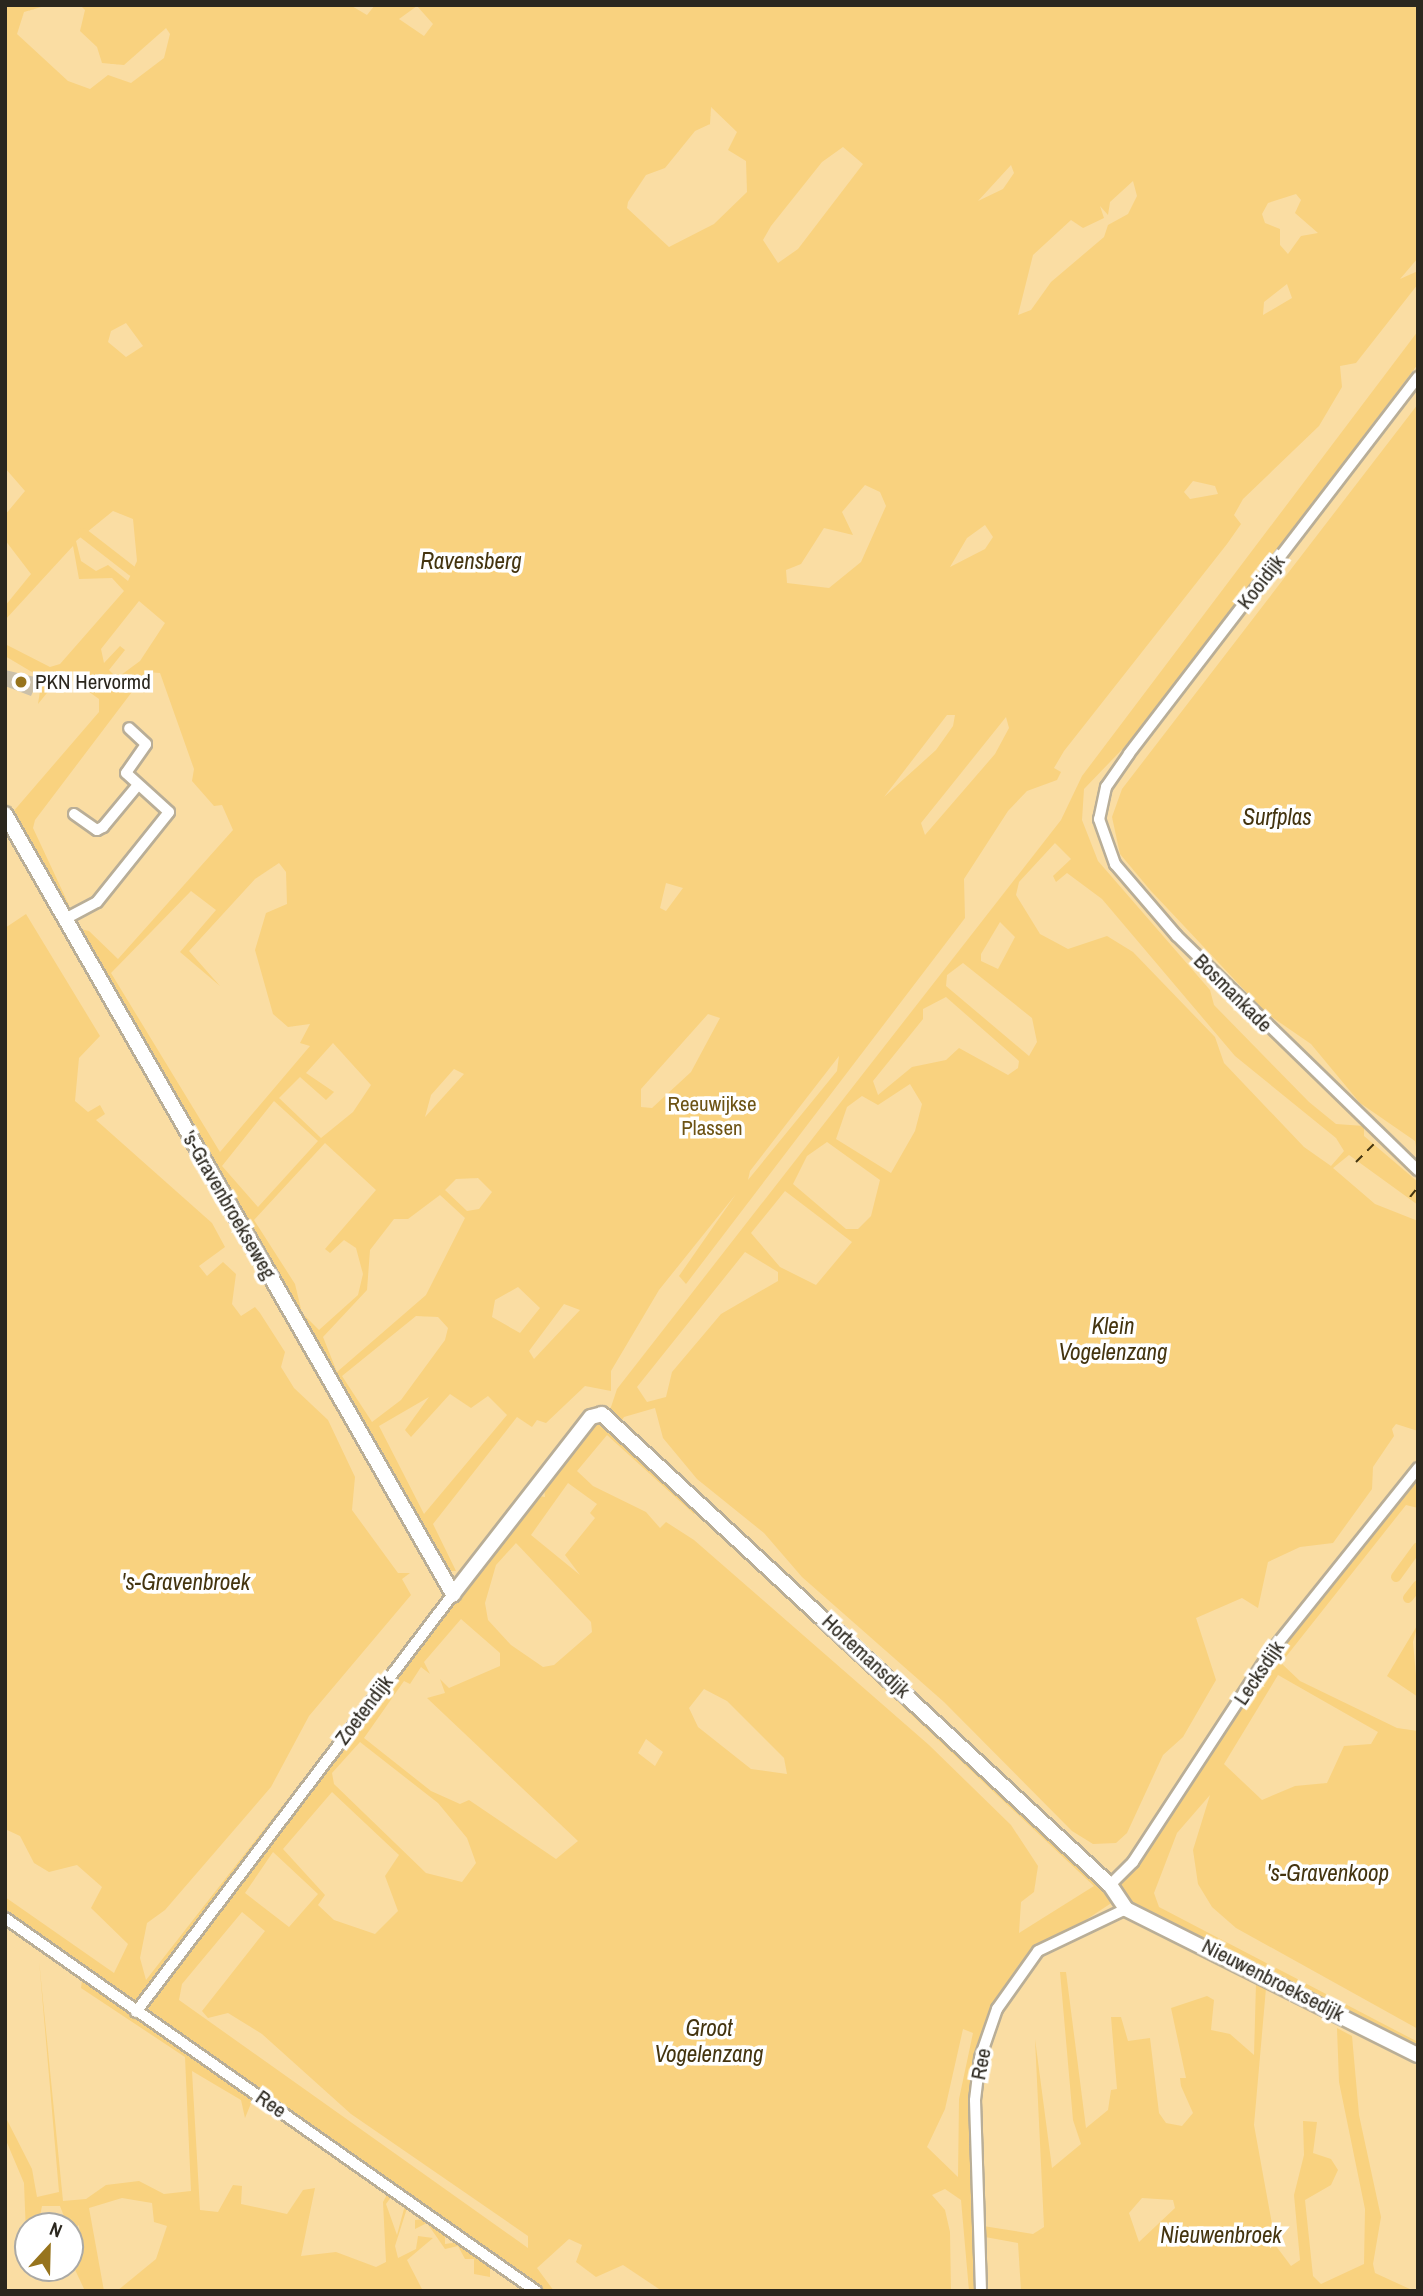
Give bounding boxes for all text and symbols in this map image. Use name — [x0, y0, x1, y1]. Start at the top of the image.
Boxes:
water label: Ravensberg — [420, 547, 522, 575]
street label: Kooidijk — [1232, 550, 1290, 614]
place label: PKN Hervormd — [35, 669, 151, 695]
marker: PKN Hervormd — [13, 674, 29, 690]
water label: Surfplas — [1242, 803, 1312, 831]
street label: Bosmankade — [1189, 949, 1277, 1037]
park label: Reeuwijkse Plassen — [668, 1091, 756, 1141]
street label: 's-Gravenbroekseweg — [176, 1126, 282, 1284]
water label: Klein Vogelenzang — [1059, 1312, 1167, 1366]
water label: 's-Gravenbroek — [122, 1568, 250, 1596]
street label: Hortemansdijk — [817, 1609, 915, 1703]
street label: Lecksdijk — [1228, 1636, 1290, 1710]
street label: Zoetendijk — [330, 1670, 398, 1750]
water label: 's-Gravenkoop — [1267, 1859, 1389, 1887]
street label: Nieuwenbroeksedijk — [1198, 1933, 1348, 2027]
water label: Groot Vogelenzang — [655, 2014, 763, 2068]
street label: Ree — [966, 2046, 996, 2082]
street label: Ree — [251, 2085, 291, 2123]
north arrow — [14, 2212, 84, 2282]
text: N — [46, 2215, 66, 2244]
water label: Nieuwenbroek — [1160, 2221, 1282, 2249]

